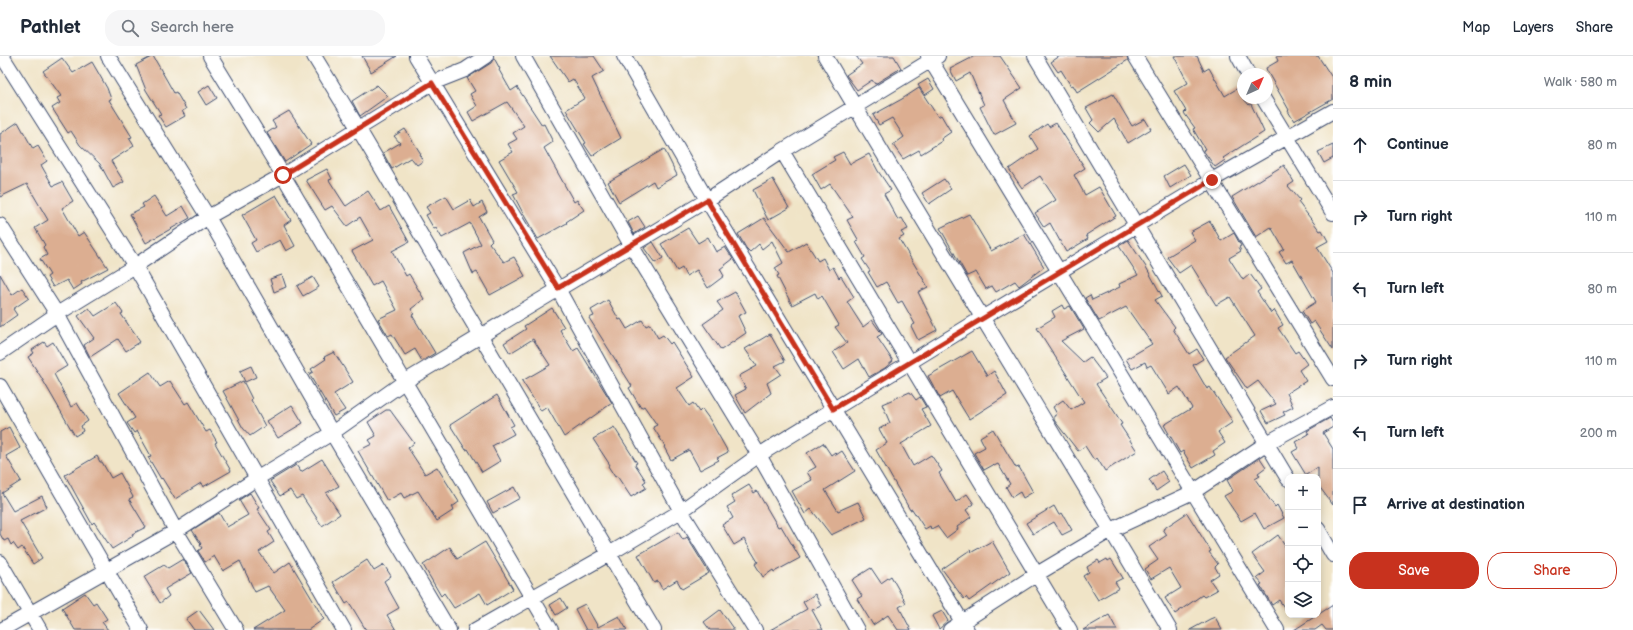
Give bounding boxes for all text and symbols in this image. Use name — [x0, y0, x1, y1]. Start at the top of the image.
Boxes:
search box — [105, 10, 385, 46]
text: Pathlet — [20, 16, 81, 39]
icon: search — [119, 17, 141, 39]
text: Search here — [151, 18, 234, 37]
text: Map — [1462, 19, 1490, 36]
text: Layers — [1512, 19, 1554, 36]
text: Share — [1576, 19, 1613, 36]
north arrow — [1237, 68, 1273, 104]
text: 8 min — [1349, 72, 1392, 92]
text: Walk · 580 m — [1544, 74, 1617, 90]
icon: ahead — [1349, 134, 1371, 156]
text: Continue — [1387, 135, 1449, 154]
text: 80 m — [1588, 137, 1617, 153]
route start — [274, 166, 292, 184]
route end — [1203, 171, 1221, 189]
icon: right — [1349, 206, 1371, 228]
text: Turn right — [1387, 207, 1452, 226]
text: 110 m — [1585, 209, 1617, 225]
icon: left — [1349, 278, 1371, 300]
text: Turn left — [1387, 279, 1444, 298]
text: 80 m — [1588, 281, 1617, 297]
icon: right — [1349, 350, 1371, 372]
text: Turn right — [1387, 351, 1452, 370]
text: 110 m — [1585, 353, 1617, 369]
icon: left — [1349, 422, 1371, 444]
text: Turn left — [1387, 423, 1444, 442]
text: 200 m — [1580, 425, 1617, 441]
map controls — [1285, 474, 1321, 618]
button: + — [1285, 474, 1321, 510]
icon: arrive — [1349, 494, 1371, 516]
text: Arrive at destination — [1387, 495, 1525, 514]
button: − — [1285, 510, 1321, 546]
button: locate — [1285, 546, 1321, 582]
button: Save — [1349, 552, 1479, 589]
button: Share — [1487, 552, 1617, 589]
button: layers — [1285, 582, 1321, 618]

